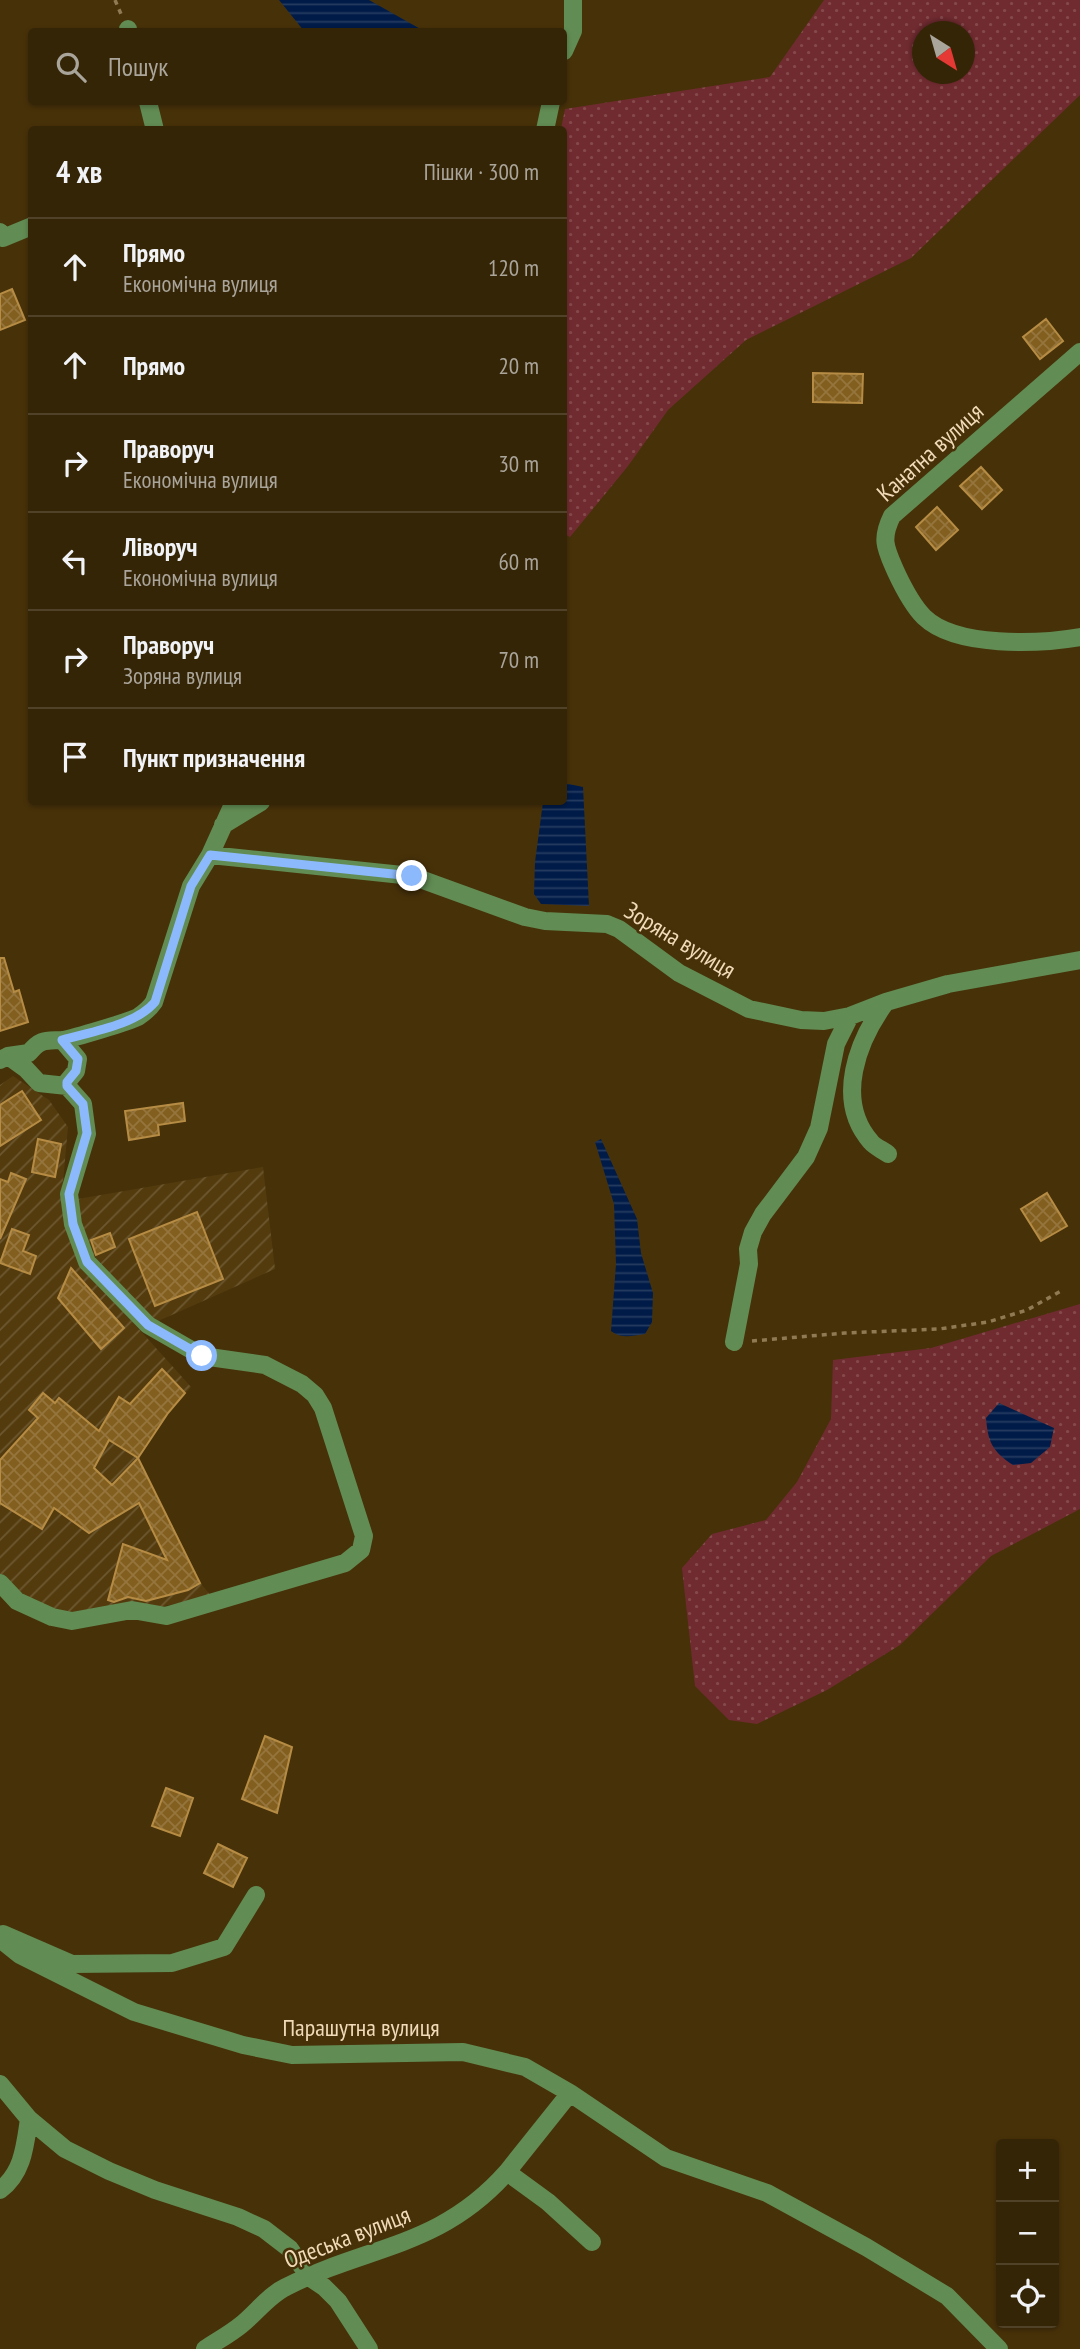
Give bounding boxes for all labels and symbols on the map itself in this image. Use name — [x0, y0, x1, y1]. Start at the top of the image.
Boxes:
north arrow — [912, 21, 975, 84]
street label: Канатна вулиця — [870, 396, 990, 508]
route end — [396, 860, 427, 891]
street label: Зоряна вулиця — [619, 895, 741, 985]
route start — [186, 1340, 217, 1371]
street label: Парашутна вулиця — [282, 2012, 440, 2043]
street label: Одеська вулиця — [279, 2199, 415, 2275]

